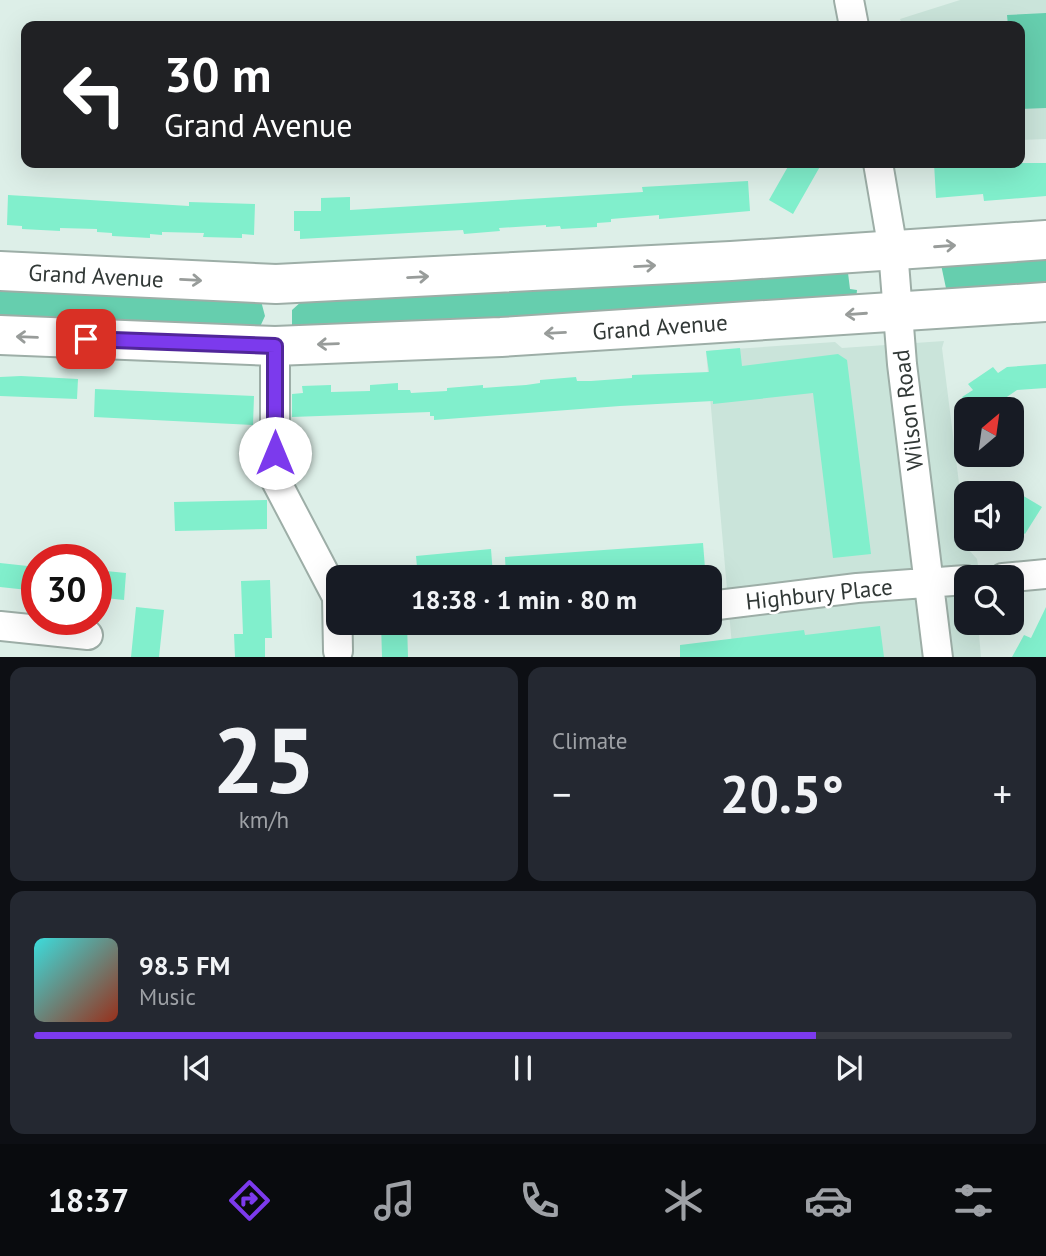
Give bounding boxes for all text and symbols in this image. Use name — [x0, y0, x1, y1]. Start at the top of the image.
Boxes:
text: 30 m — [164, 42, 271, 106]
icon: left — [49, 49, 140, 140]
text: Grand Avenue — [164, 104, 353, 146]
one-way arrow — [934, 239, 956, 252]
street label: Grand Avenue — [28, 257, 164, 294]
one-way arrow — [633, 259, 656, 272]
one-way arrow — [406, 271, 429, 284]
one-way arrow — [179, 274, 202, 287]
street label: Grand Avenue — [591, 307, 729, 346]
one-way arrow — [845, 308, 867, 321]
pin — [56, 309, 116, 369]
icon: arrive — [67, 320, 105, 358]
one-way arrow — [544, 327, 567, 340]
one-way arrow — [16, 330, 39, 343]
one-way arrow — [317, 337, 340, 350]
street label: Wilson Road — [886, 348, 929, 472]
north arrow — [954, 397, 1024, 467]
map controls — [954, 397, 1024, 635]
position arrow — [238, 416, 312, 490]
button: sound — [954, 481, 1024, 551]
speed limit sign: 30 — [21, 544, 112, 635]
button: search — [954, 565, 1024, 635]
street label: Highbury Place — [744, 571, 894, 616]
text: 18:38 · 1 min · 80 m — [411, 583, 637, 616]
text: 25 — [212, 700, 316, 818]
text: Climate — [552, 726, 627, 755]
text: 20.5° — [720, 760, 844, 827]
text: − — [552, 769, 571, 818]
text: + — [993, 769, 1012, 818]
text: km/h — [239, 805, 289, 834]
text: 98.5 FM — [139, 949, 230, 982]
text: Music — [139, 982, 196, 1011]
icon: previous — [178, 1049, 216, 1087]
icon: pause — [504, 1049, 542, 1087]
icon: next — [830, 1049, 868, 1087]
icon: directions — [225, 1176, 274, 1225]
icon: music — [370, 1176, 419, 1225]
icon: phone — [515, 1176, 564, 1225]
icon: climate — [659, 1176, 708, 1225]
icon: car — [804, 1176, 853, 1225]
icon: filters — [949, 1176, 998, 1225]
text: 18:37 — [48, 1179, 129, 1221]

